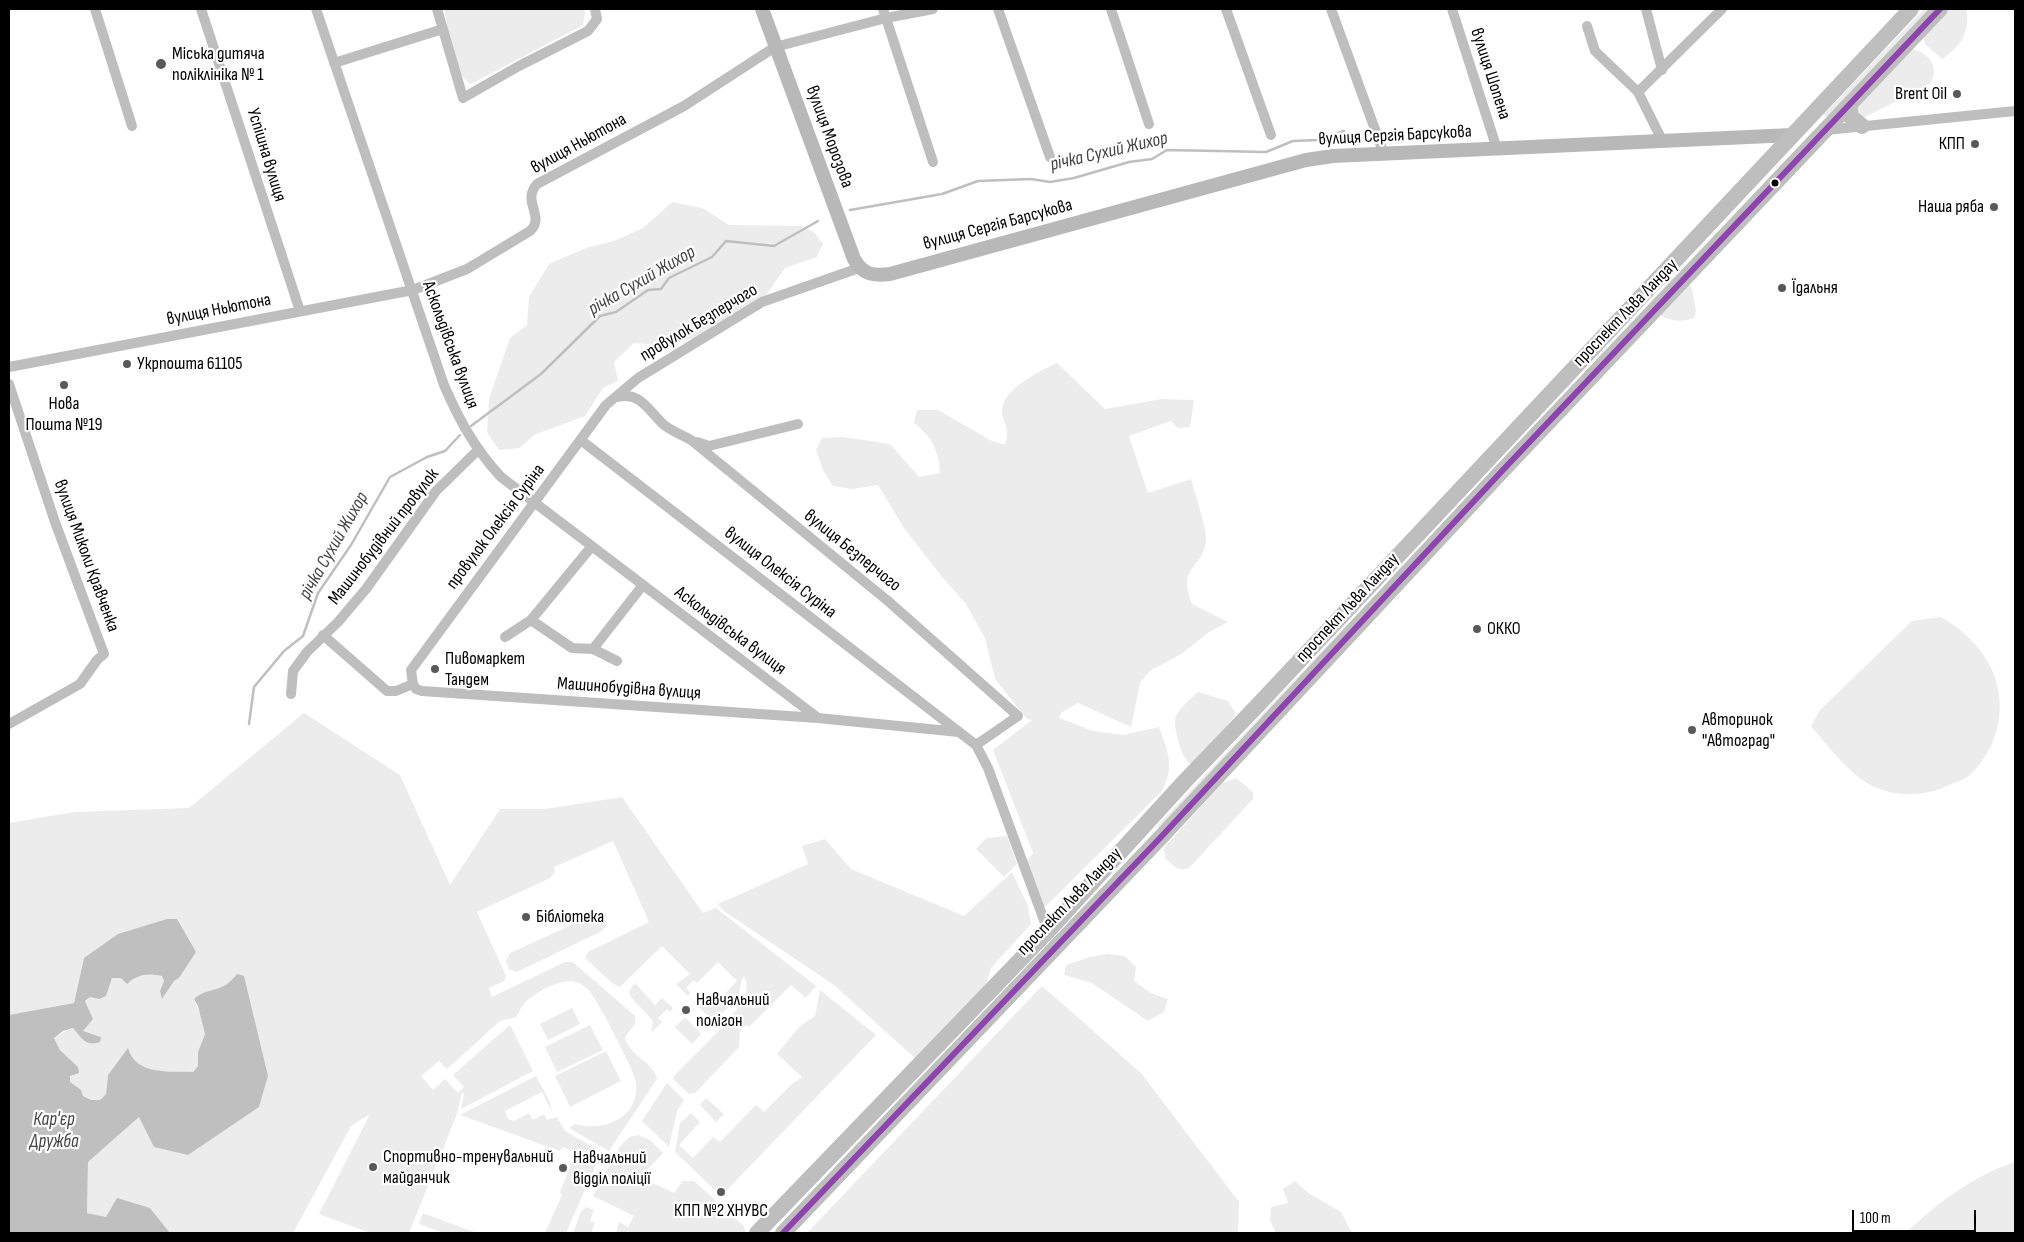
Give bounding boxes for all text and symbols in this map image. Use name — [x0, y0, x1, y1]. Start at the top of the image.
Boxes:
street label: вулиця Шопена — [1465, 26, 1515, 122]
place label: Міська дитяча поліклініка № 1 — [172, 43, 265, 86]
marker: Міська дитяча поліклініка № 1 — [154, 57, 168, 71]
street label: вулиця Морозова — [801, 83, 857, 191]
place label: Brent Oil — [1895, 83, 1947, 105]
marker: Brent Oil — [1951, 88, 1963, 100]
street label: Успішна вулиця — [242, 106, 290, 204]
street label: вулиця Ньютона — [528, 109, 630, 179]
street label: вулиця Сергія Барсукова — [1318, 121, 1472, 151]
water label: річка Сухий Жихор — [1048, 127, 1170, 177]
place label: КПП — [1939, 133, 1965, 155]
marker: КПП — [1969, 138, 1981, 150]
unlabelled marker — [1770, 178, 1780, 188]
street label: вулиця Сергія Барсукова — [921, 195, 1075, 255]
place label: Наша ряба — [1918, 196, 1984, 218]
marker: Наша ряба — [1988, 201, 2000, 213]
water label: річка Сухий Жихор — [584, 241, 700, 321]
street label: проспект Льва Ландау — [1569, 255, 1683, 371]
place label: Їдальня — [1792, 277, 1838, 299]
street label: Аскольдівська вулиця — [417, 278, 483, 412]
street label: провулок Безперчого — [636, 279, 762, 367]
marker: Їдальня — [1776, 282, 1788, 294]
street label: вулиця Ньютона — [165, 289, 273, 331]
place label: Укрпошта 61105 — [137, 353, 243, 375]
marker: Укрпошта 61105 — [121, 358, 133, 370]
marker: Нова Пошта №19 — [58, 379, 70, 391]
place label: Нова Пошта №19 — [25, 393, 103, 436]
street label: провулок Олексія Суріна — [442, 460, 550, 594]
street label: Машинобудівний провулок — [324, 465, 444, 609]
street label: вулиця Миколи Кравченка — [48, 477, 124, 635]
water label: річка Сухий Жихор — [294, 488, 374, 604]
street label: вулиця Безперчого — [799, 505, 905, 597]
street label: вулиця Олексія Суріна — [720, 523, 840, 623]
street label: проспект Льва Ландау — [1292, 549, 1404, 667]
street label: Аскольдівська вулиця — [670, 582, 790, 680]
place label: ОККО — [1487, 618, 1521, 640]
marker: ОККО — [1471, 623, 1483, 635]
place label: Пивомаркет Тандем — [445, 648, 525, 691]
marker: Пивомаркет Тандем — [429, 663, 441, 675]
street label: Машинобудівна вулиця — [556, 673, 702, 705]
place label: Авторинок "Автоград" — [1702, 709, 1775, 752]
marker: Авторинок "Автоград" — [1686, 724, 1698, 736]
street label: проспект Льва Ландау — [1013, 844, 1127, 960]
place label: Бібліотека — [536, 906, 604, 928]
marker: Бібліотека — [520, 911, 532, 923]
place label: Навчальний полігон — [696, 989, 770, 1032]
marker: Навчальний полігон — [680, 1004, 692, 1016]
water label: Кар'єр Дружба — [29, 1109, 79, 1153]
place label: Спортивно-тренувальний майданчик — [383, 1146, 553, 1188]
place label: Навчальний відділ поліції — [573, 1147, 650, 1190]
marker: Спортивно-тренувальний майданчик — [367, 1161, 379, 1173]
marker: Навчальний відділ поліції — [557, 1162, 569, 1174]
marker: КПП №2 ХНУВС — [715, 1186, 727, 1198]
place label: КПП №2 ХНУВС — [674, 1200, 768, 1222]
scale bar — [1854, 1200, 1978, 1232]
text: 100 m — [1860, 1209, 1891, 1228]

